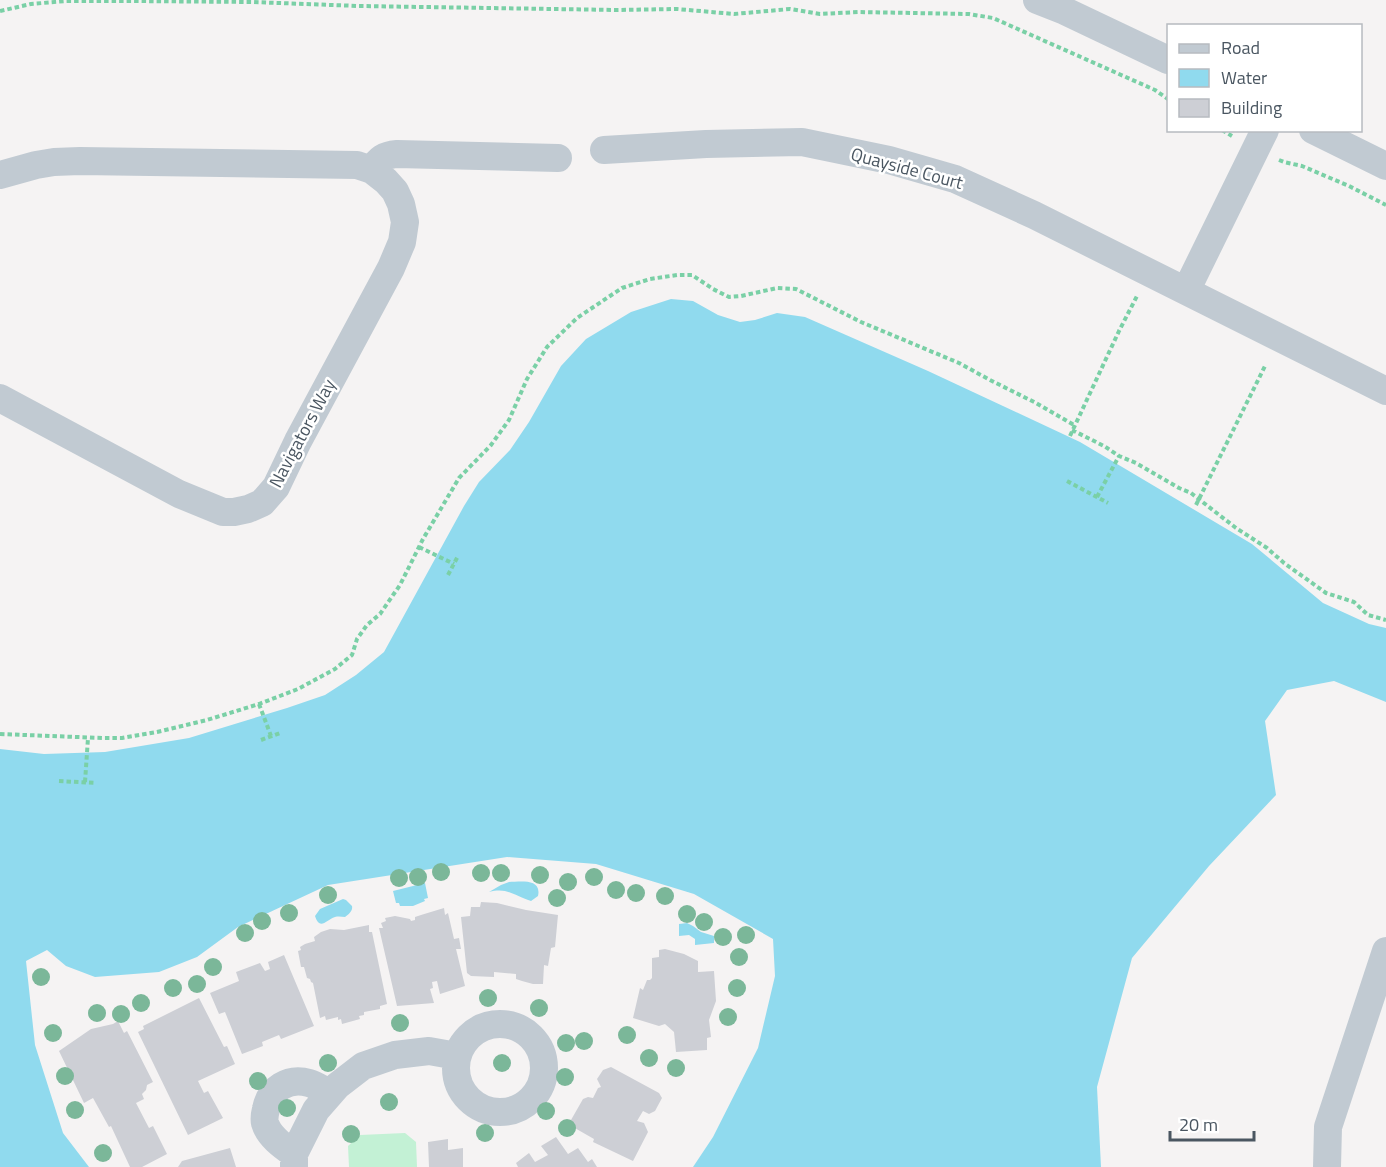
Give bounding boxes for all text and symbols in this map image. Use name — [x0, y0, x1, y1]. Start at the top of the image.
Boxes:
legend — [1167, 24, 1362, 132]
text: Road — [1221, 34, 1260, 61]
text: Water — [1221, 64, 1267, 91]
text: Building — [1221, 94, 1282, 121]
street label: Quayside Court — [848, 140, 967, 196]
street label: Navigators Way — [262, 374, 342, 492]
scale bar — [1170, 1104, 1254, 1142]
text: 20 m — [1179, 1111, 1218, 1138]

